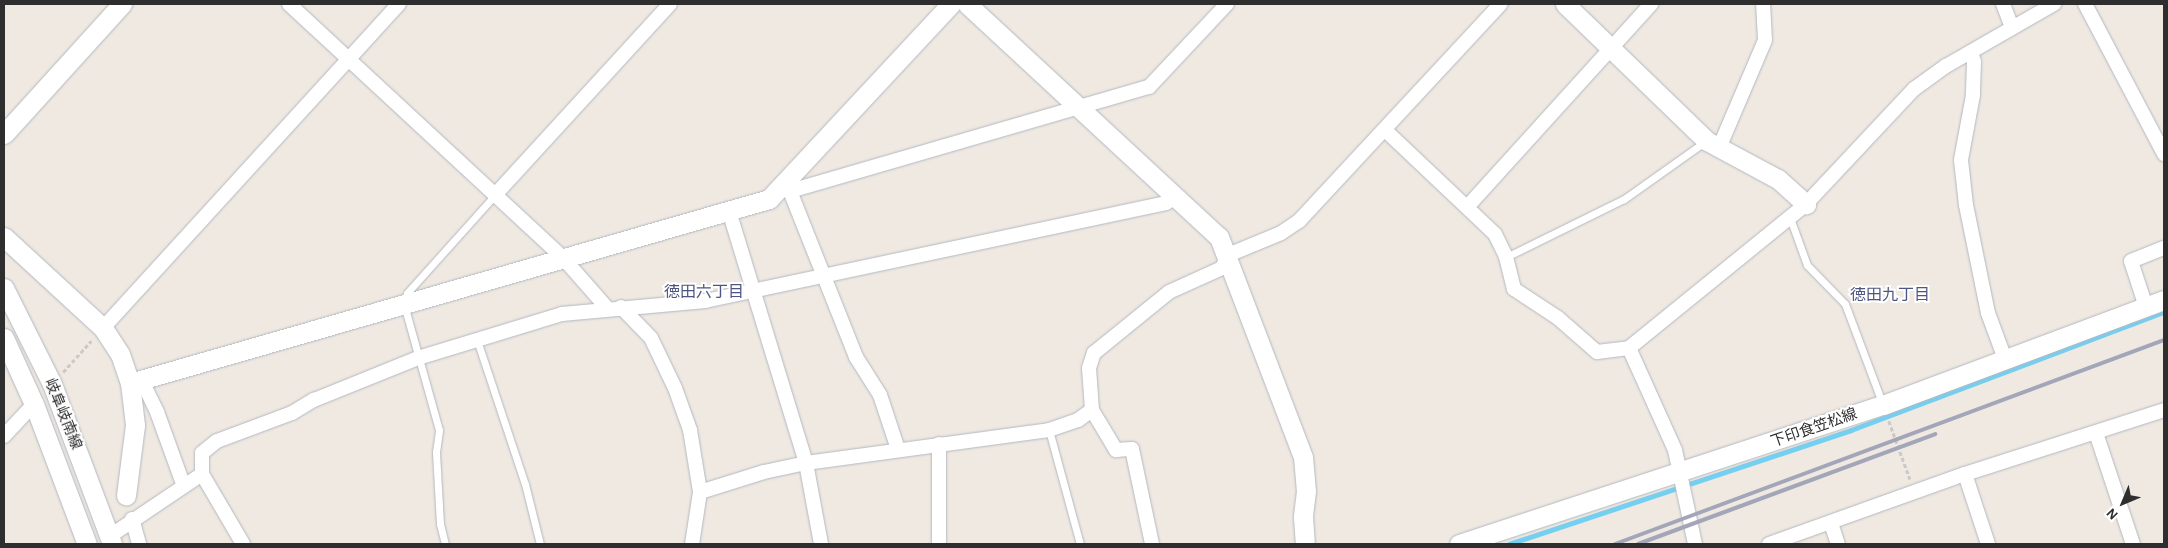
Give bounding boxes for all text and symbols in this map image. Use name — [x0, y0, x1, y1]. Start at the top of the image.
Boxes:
district label: 徳田六丁目 — [664, 282, 744, 302]
district label: 徳田九丁目 — [1850, 285, 1930, 305]
street label: 岐阜岐南線 — [41, 376, 85, 452]
street label: 下印食笠松線 — [1769, 405, 1859, 451]
north arrow — [2098, 478, 2148, 528]
text: N — [2104, 505, 2121, 522]

